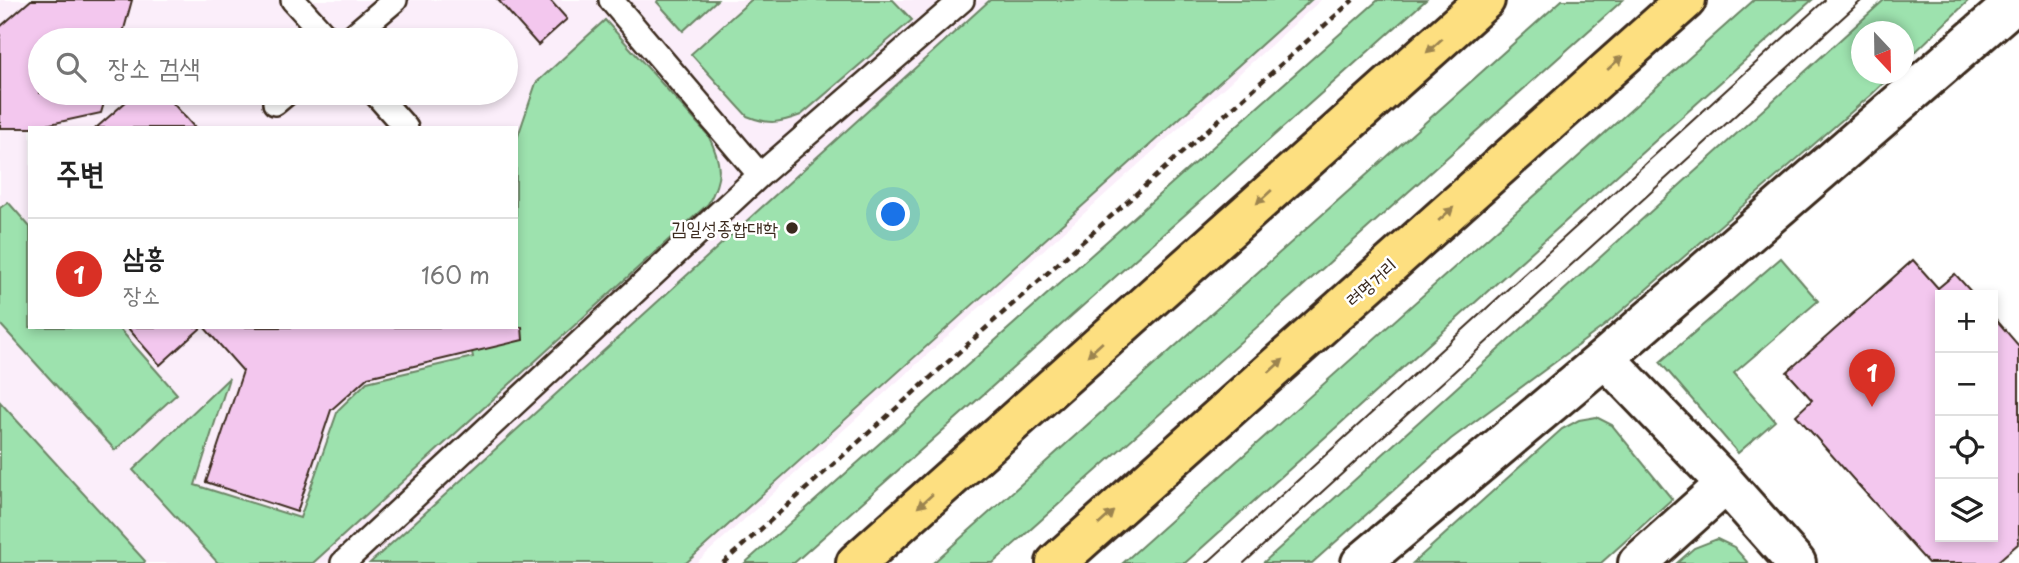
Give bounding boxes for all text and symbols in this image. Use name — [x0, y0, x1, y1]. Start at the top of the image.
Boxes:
north arrow — [1851, 21, 1914, 84]
search box — [28, 28, 518, 105]
one-way arrow — [1426, 37, 1443, 53]
text: 장소 검색 — [108, 47, 200, 86]
icon: search — [52, 48, 90, 86]
one-way arrow — [1607, 56, 1624, 71]
text: 주변 — [56, 149, 104, 194]
one-way arrow — [1256, 189, 1273, 204]
your location — [876, 197, 910, 231]
one-way arrow — [1437, 207, 1454, 223]
place label: 김일성종합대학 — [671, 213, 778, 241]
marker: 김일성종합대학 — [784, 220, 800, 236]
text: 삼흥 — [123, 237, 165, 276]
street label: 려명거리 — [1338, 250, 1402, 312]
text: 1 — [74, 257, 85, 292]
text: 160 m — [421, 257, 490, 292]
text: 장소 — [123, 276, 160, 311]
map controls — [1935, 290, 1998, 542]
button: + — [1935, 290, 1998, 353]
one-way arrow — [1086, 341, 1104, 357]
pin: 1 — [1849, 349, 1895, 407]
button: − — [1935, 353, 1998, 416]
one-way arrow — [1267, 358, 1285, 374]
button: locate — [1935, 416, 1998, 479]
button: layers — [1935, 479, 1998, 542]
one-way arrow — [916, 493, 934, 509]
one-way arrow — [1098, 510, 1115, 526]

